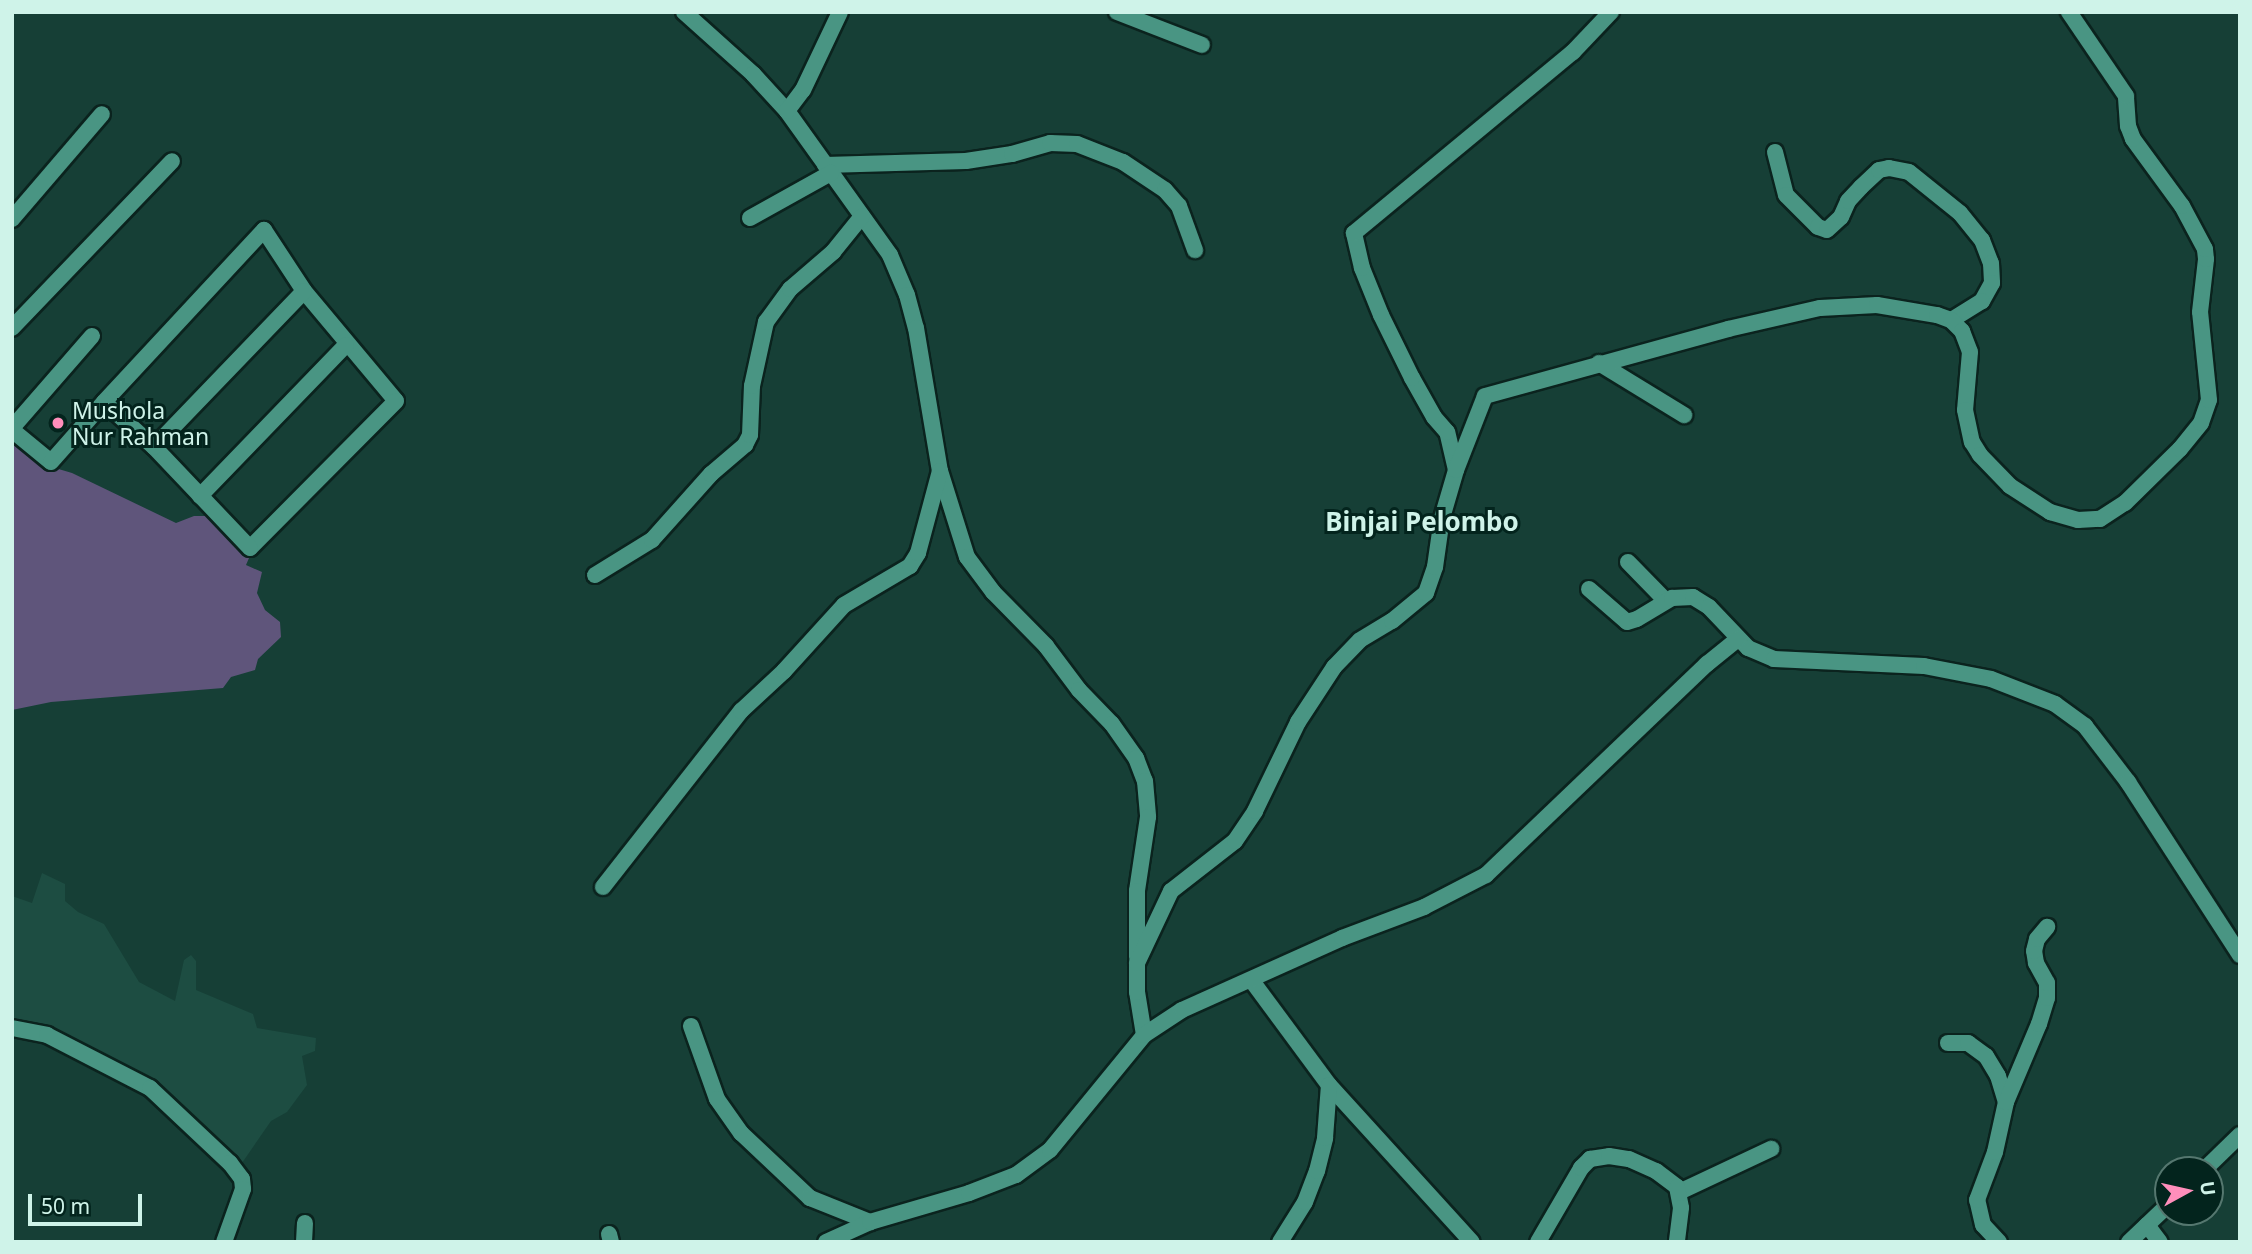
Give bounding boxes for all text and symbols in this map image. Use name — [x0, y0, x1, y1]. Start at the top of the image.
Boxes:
place label: Mushola Nur Rahman — [72, 396, 209, 450]
marker: Mushola Nur Rahman — [50, 415, 66, 431]
district label: Binjai Pelombo — [1325, 506, 1519, 538]
north arrow — [2154, 1156, 2224, 1226]
text: U — [2194, 1179, 2222, 1197]
scale bar — [32, 1180, 145, 1224]
text: 50 m — [41, 1192, 90, 1220]

